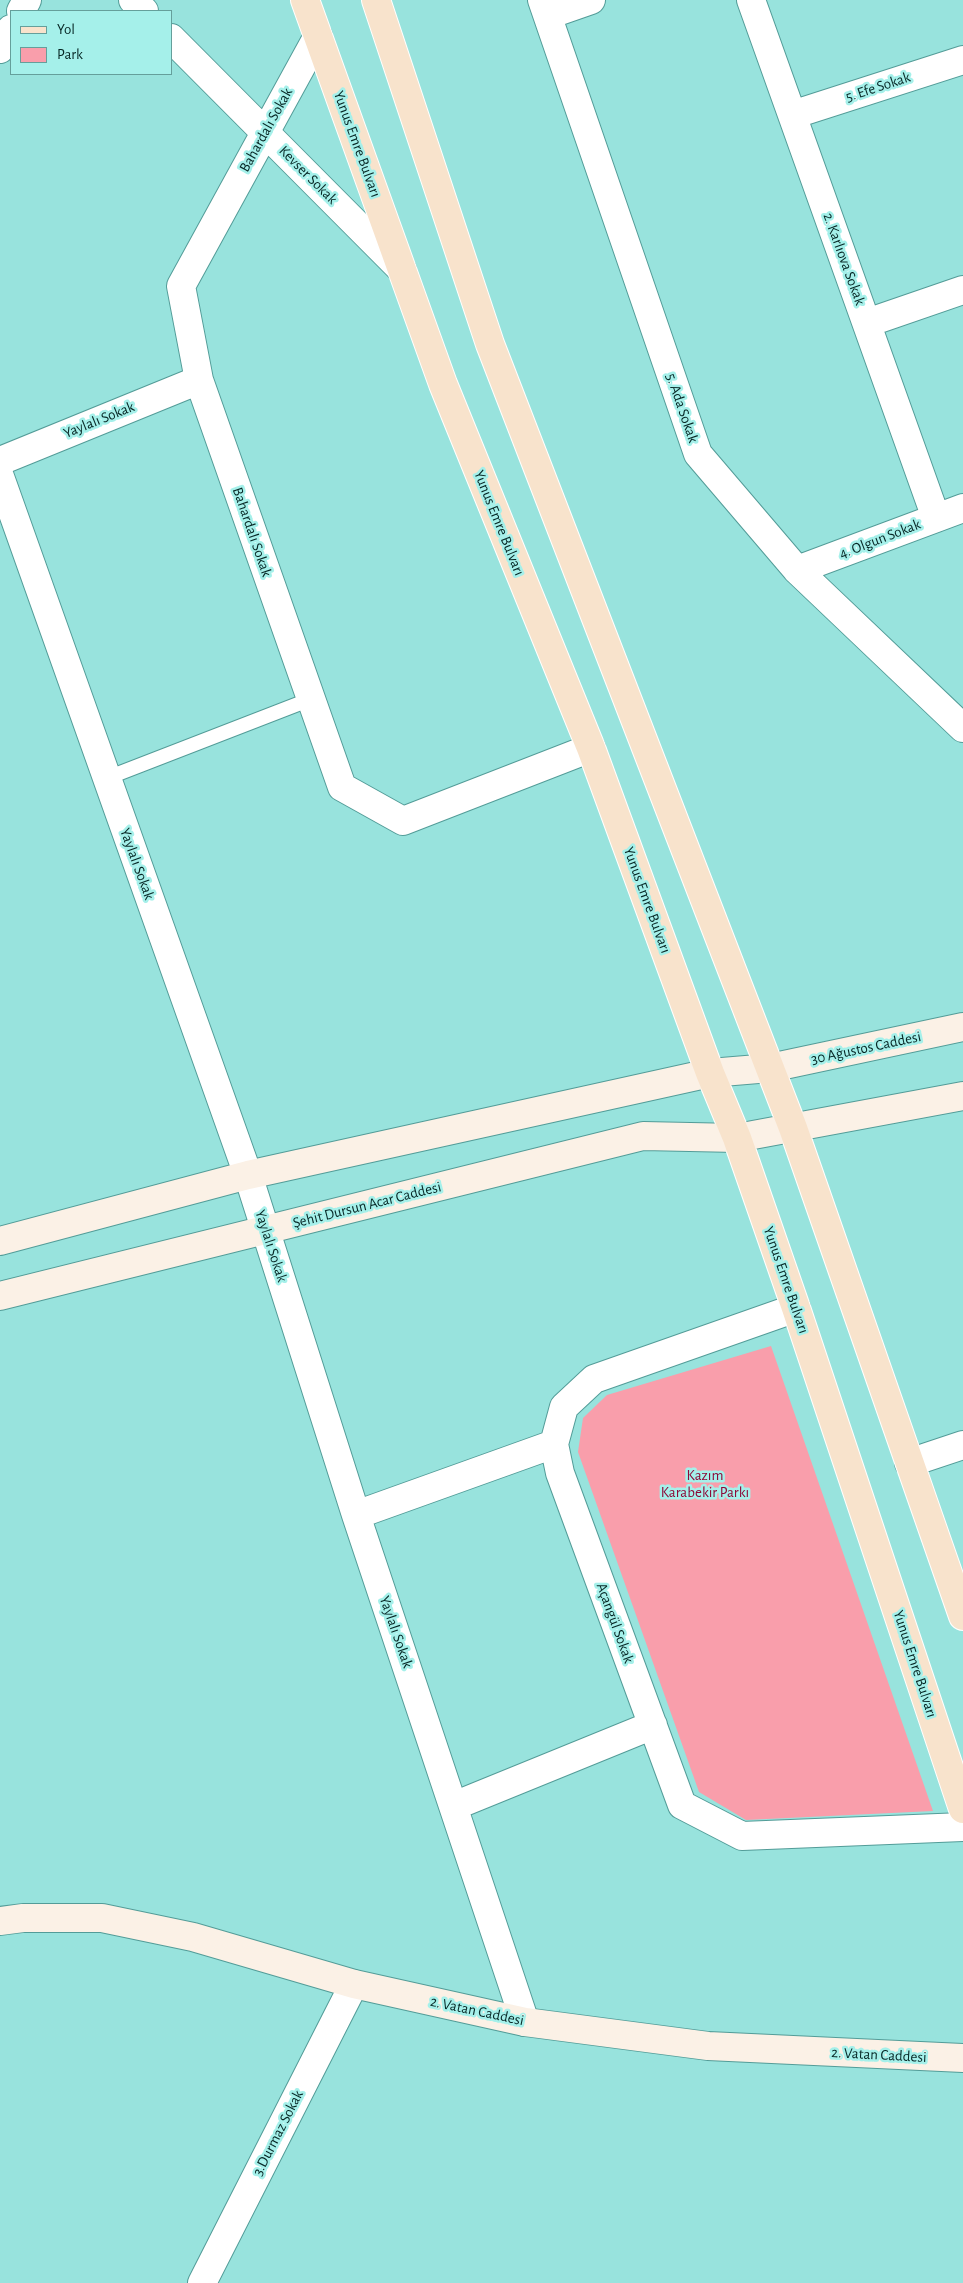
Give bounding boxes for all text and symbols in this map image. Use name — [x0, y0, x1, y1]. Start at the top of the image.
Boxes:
legend — [10, 10, 172, 75]
text: Yol — [57, 22, 75, 37]
text: Park — [57, 47, 83, 62]
street label: 5. Efe Sokak — [843, 68, 913, 106]
street label: Bahardalı Sokak — [235, 85, 297, 175]
street label: Yunus Emre Bulvarı — [329, 88, 385, 200]
street label: Kevser Sokak — [275, 142, 341, 208]
street label: 2. Karlıova Sokak — [819, 210, 869, 308]
street label: 5. Ada Sokak — [662, 371, 702, 445]
street label: Yaylalı Sokak — [61, 398, 137, 442]
street label: Yunus Emre Bulvarı — [470, 468, 528, 578]
street label: Bahardalı Sokak — [228, 485, 276, 579]
street label: 4. Olgun Sokak — [837, 515, 923, 563]
street label: Yaylalı Sokak — [116, 826, 158, 902]
street label: Yunus Emre Bulvarı — [619, 844, 675, 956]
street label: 30 Ağustos Caddesi — [809, 1028, 923, 1068]
street label: Şehit Dursun Acar Caddesi — [291, 1178, 443, 1232]
street label: Yaylalı Sokak — [251, 1208, 291, 1284]
street label: Yunus Emre Bulvarı — [759, 1224, 813, 1336]
park label: Kazım Karabekir Parkı — [661, 1466, 749, 1501]
street label: Açangül Sokak — [592, 1580, 638, 1666]
street label: Yaylalı Sokak — [375, 1594, 417, 1670]
street label: Yunus Emre Bulvarı — [889, 1608, 941, 1720]
street label: 2. Vatan Caddesi — [428, 1992, 526, 2030]
street label: 2. Vatan Caddesi — [831, 2044, 927, 2066]
street label: 3.Durmaz Sokak — [249, 2087, 307, 2179]

